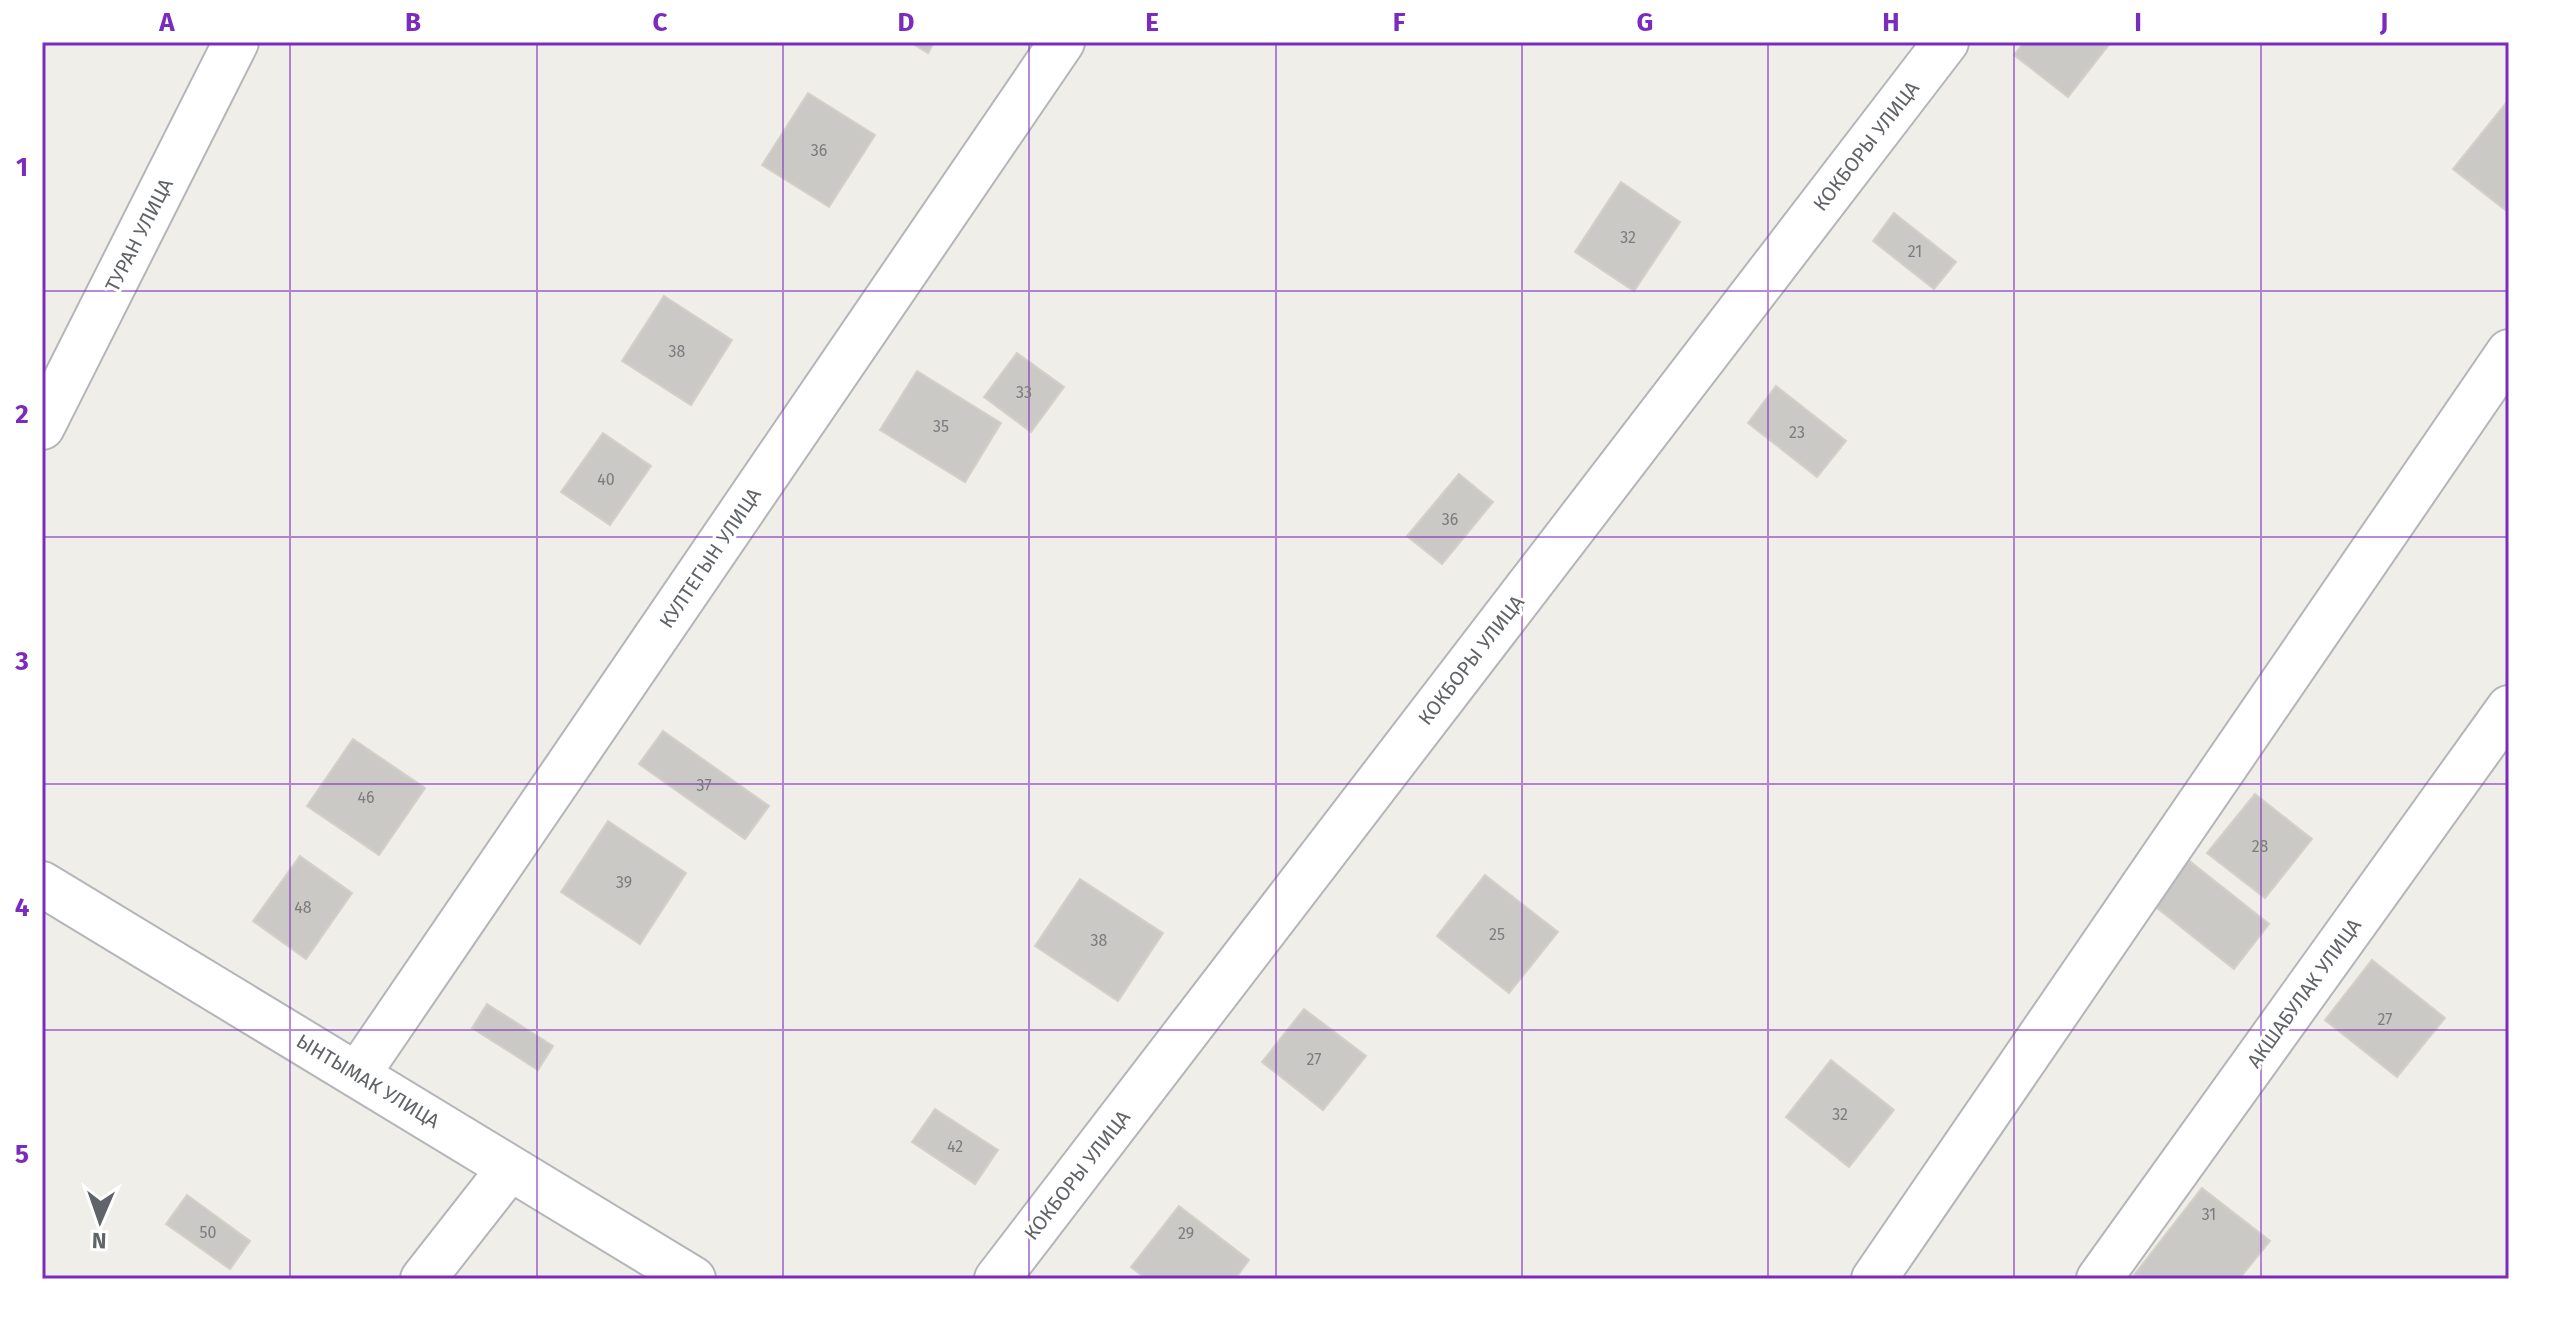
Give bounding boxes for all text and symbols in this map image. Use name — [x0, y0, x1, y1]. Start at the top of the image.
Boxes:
text: A — [158, 7, 175, 38]
text: B — [405, 7, 421, 38]
text: C — [653, 7, 668, 38]
text: D — [898, 7, 915, 38]
text: E — [1145, 7, 1159, 38]
text: F — [1393, 7, 1406, 38]
text: G — [1637, 7, 1653, 38]
text: H — [1882, 7, 1900, 38]
text: I — [2134, 7, 2142, 38]
text: J — [2379, 7, 2388, 38]
street label: КОКБОРЫ УЛИЦА — [1808, 76, 1924, 216]
house number: 36 — [811, 141, 827, 160]
text: 1 — [16, 152, 28, 183]
street label: ТУРАН УЛИЦА — [100, 174, 178, 296]
house number: 32 — [1620, 228, 1636, 247]
house number: 21 — [1908, 242, 1922, 261]
house number: 38 — [669, 342, 686, 361]
house number: 33 — [1016, 383, 1032, 402]
text: 2 — [15, 399, 29, 430]
house number: 35 — [933, 417, 949, 436]
house number: 23 — [1789, 423, 1805, 442]
house number: 40 — [597, 470, 615, 489]
street label: КУЛТЕГЫН УЛИЦА — [654, 483, 766, 633]
house number: 36 — [1442, 510, 1458, 529]
street label: КОКБОРЫ УЛИЦА — [1413, 590, 1529, 730]
text: 3 — [14, 646, 29, 677]
house number: 37 — [696, 776, 712, 795]
house number: 46 — [357, 788, 375, 807]
house number: 28 — [2252, 837, 2269, 856]
house number: 39 — [616, 873, 632, 892]
text: 4 — [15, 892, 30, 923]
house number: 48 — [294, 898, 312, 917]
street label: АКШАБУЛАК УЛИЦА — [2242, 913, 2366, 1072]
house number: 25 — [1489, 925, 1505, 944]
house number: 38 — [1091, 931, 1108, 950]
house number: 27 — [2378, 1010, 2392, 1029]
street label: ЫНТЫМАК УЛИЦА — [292, 1029, 444, 1133]
house number: 27 — [1307, 1050, 1321, 1069]
street label: КОКБОРЫ УЛИЦА — [1019, 1105, 1135, 1245]
house number: 32 — [1832, 1105, 1848, 1124]
house number: 42 — [947, 1137, 963, 1156]
text: 5 — [15, 1139, 29, 1170]
north arrow — [60, 1181, 140, 1261]
house number: 31 — [2202, 1205, 2216, 1224]
house number: 50 — [200, 1223, 217, 1242]
house number: 29 — [1178, 1224, 1194, 1243]
text: N — [92, 1227, 107, 1254]

